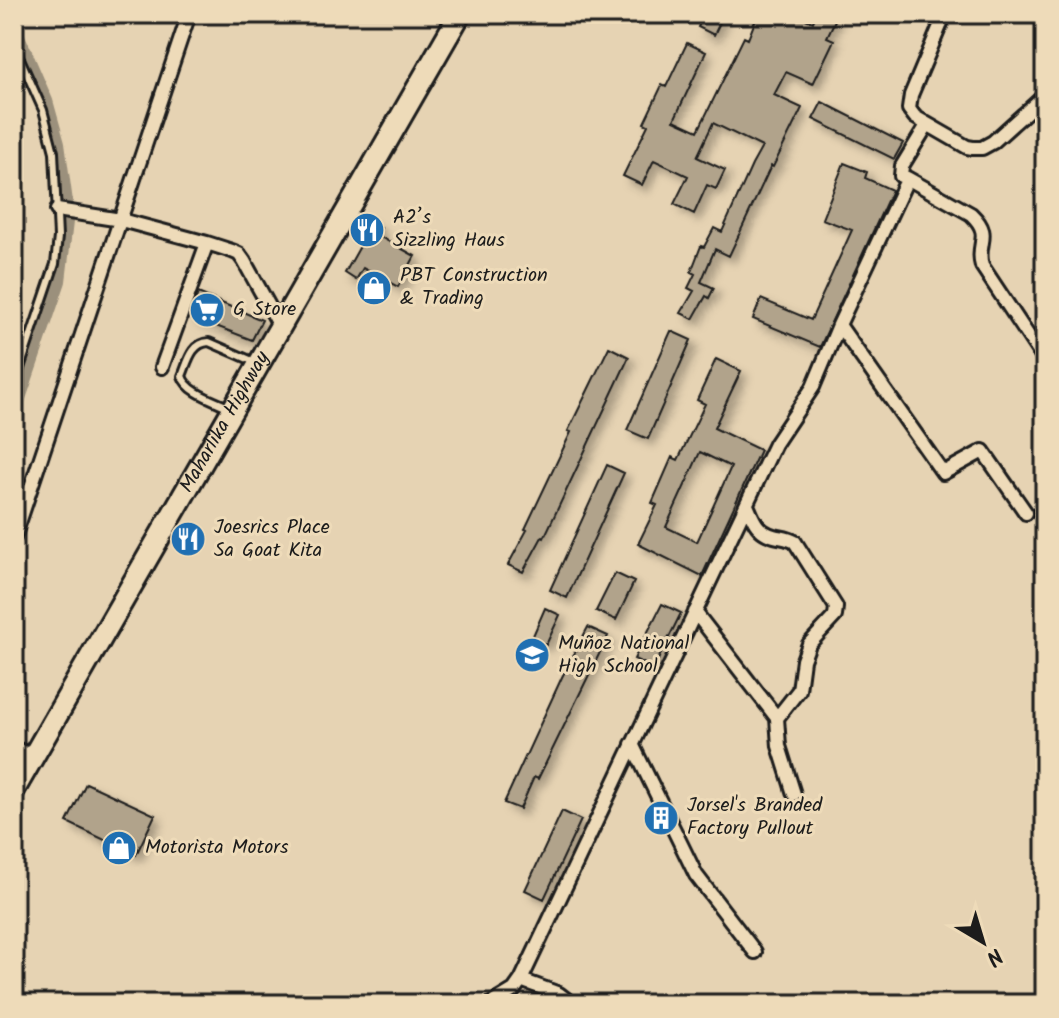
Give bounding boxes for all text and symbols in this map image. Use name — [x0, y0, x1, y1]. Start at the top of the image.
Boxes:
place label: A2’s Sizzling Haus — [393, 202, 505, 257]
restaurant icon: A2’s Sizzling Haus — [348, 211, 386, 249]
place label: PBT Construction & Trading — [400, 260, 548, 315]
shop icon: PBT Construction & Trading — [355, 269, 393, 307]
supermarket icon: G Store — [188, 291, 226, 329]
place label: G Store — [233, 294, 296, 326]
street label: Maharlika Highway — [172, 345, 279, 499]
place label: Joesrics Place Sa Goat Kita — [214, 512, 330, 567]
restaurant icon: Joesrics Place Sa Goat Kita — [169, 520, 207, 558]
place label: Muñoz National High School — [558, 628, 689, 683]
school or university icon: Muñoz National High School — [513, 636, 551, 674]
place label: Jorsel's Branded Factory Pullout — [687, 790, 823, 845]
building icon: Jorsel's Branded Factory Pullout — [642, 799, 680, 837]
shop icon: Motorista Motors — [100, 829, 138, 867]
place label: Motorista Motors — [145, 832, 289, 864]
north arrow — [943, 902, 1023, 982]
text: N — [977, 938, 1010, 974]

